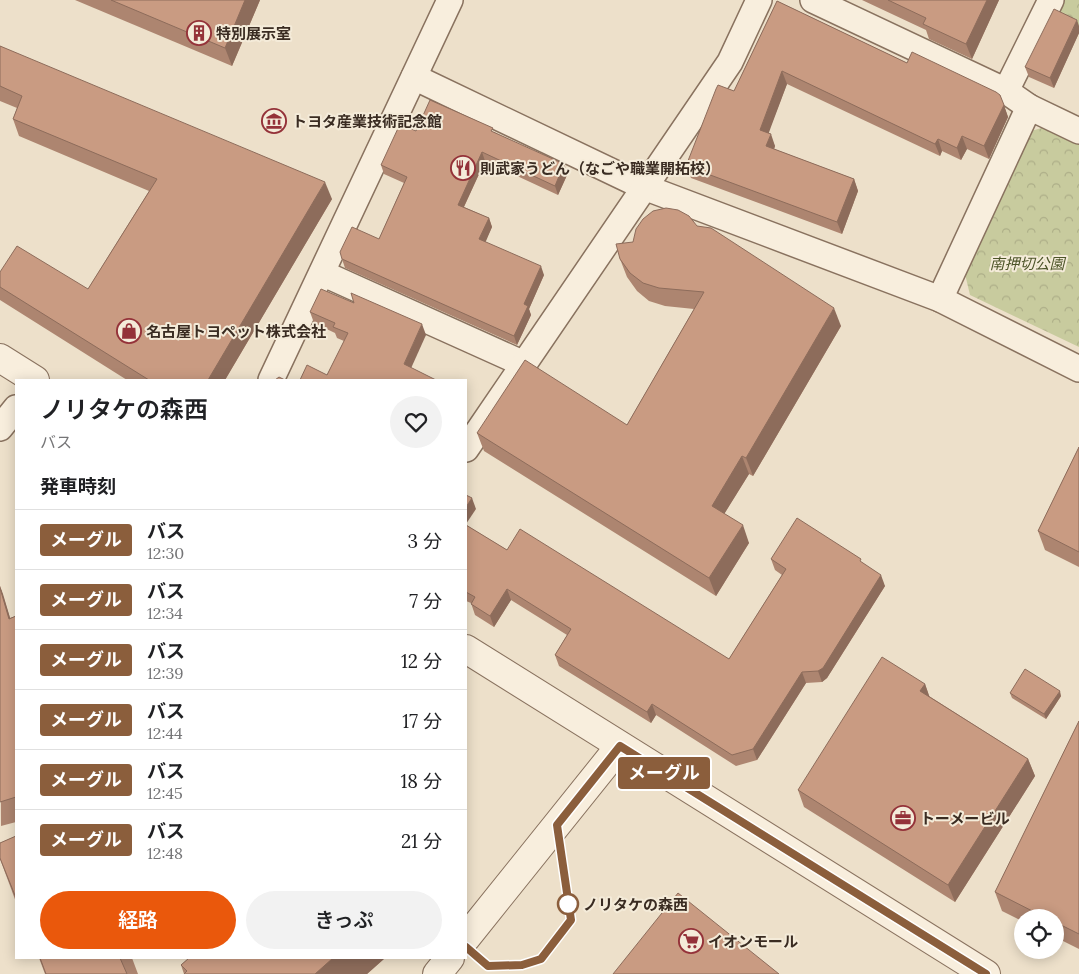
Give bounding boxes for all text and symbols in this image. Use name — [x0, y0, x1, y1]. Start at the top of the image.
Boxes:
building icon: 特別展示室 — [186, 20, 212, 46]
place label: 特別展示室 — [216, 24, 291, 43]
museum icon: トヨタ産業技術記念館 — [261, 108, 287, 134]
place label: トヨタ産業技術記念館 — [292, 112, 442, 131]
restaurant icon: 則武家うどん（なごや職業開拓校） — [450, 155, 476, 181]
place label: 則武家うどん（なごや職業開拓校） — [480, 159, 720, 178]
park label: 南押切公園 — [989, 254, 1066, 273]
shop icon: 名古屋トヨペット株式会社 — [116, 318, 142, 344]
place label: 名古屋トヨペット株式会社 — [146, 322, 326, 341]
text: ノリタケの森西 — [40, 394, 208, 425]
button: heart — [390, 396, 442, 448]
text: バス — [40, 432, 72, 452]
text: 発車時刻 — [40, 474, 116, 498]
text: バス — [147, 519, 185, 543]
text: メーグル — [50, 528, 122, 551]
text: 3 分 — [407, 529, 442, 553]
text: 12:30 — [147, 543, 184, 563]
text: バス — [147, 579, 185, 603]
text: メーグル — [50, 588, 122, 611]
text: 7 分 — [409, 589, 442, 613]
text: 12:34 — [147, 603, 183, 623]
text: バス — [147, 639, 185, 663]
text: メーグル — [50, 648, 122, 671]
text: 12 分 — [401, 649, 442, 673]
text: 12:39 — [147, 663, 184, 683]
text: バス — [147, 699, 185, 723]
text: メーグル — [50, 708, 122, 731]
text: 17 分 — [402, 709, 442, 733]
text: 12:44 — [147, 723, 183, 743]
line badge: メーグル — [629, 757, 699, 789]
text: バス — [147, 759, 185, 783]
text: メーグル — [628, 761, 700, 784]
text: メーグル — [50, 768, 122, 791]
text: 18 分 — [400, 769, 442, 793]
text: 12:45 — [147, 783, 183, 803]
office icon: トーメービル — [890, 805, 916, 831]
place label: トーメービル — [920, 809, 1009, 828]
text: バス — [147, 819, 185, 843]
text: メーグル — [50, 828, 122, 851]
text: 21 分 — [401, 829, 442, 853]
text: 12:48 — [147, 843, 183, 863]
button: 経路 — [40, 891, 236, 949]
button: きっぷ — [246, 891, 442, 949]
marker: ノリタケの森西 — [557, 893, 579, 915]
place label: ノリタケの森西 — [583, 895, 688, 914]
map controls — [1014, 909, 1064, 959]
button: locate — [1014, 909, 1064, 959]
supermarket icon: イオンモール — [678, 928, 704, 954]
place label: イオンモール — [708, 932, 798, 951]

